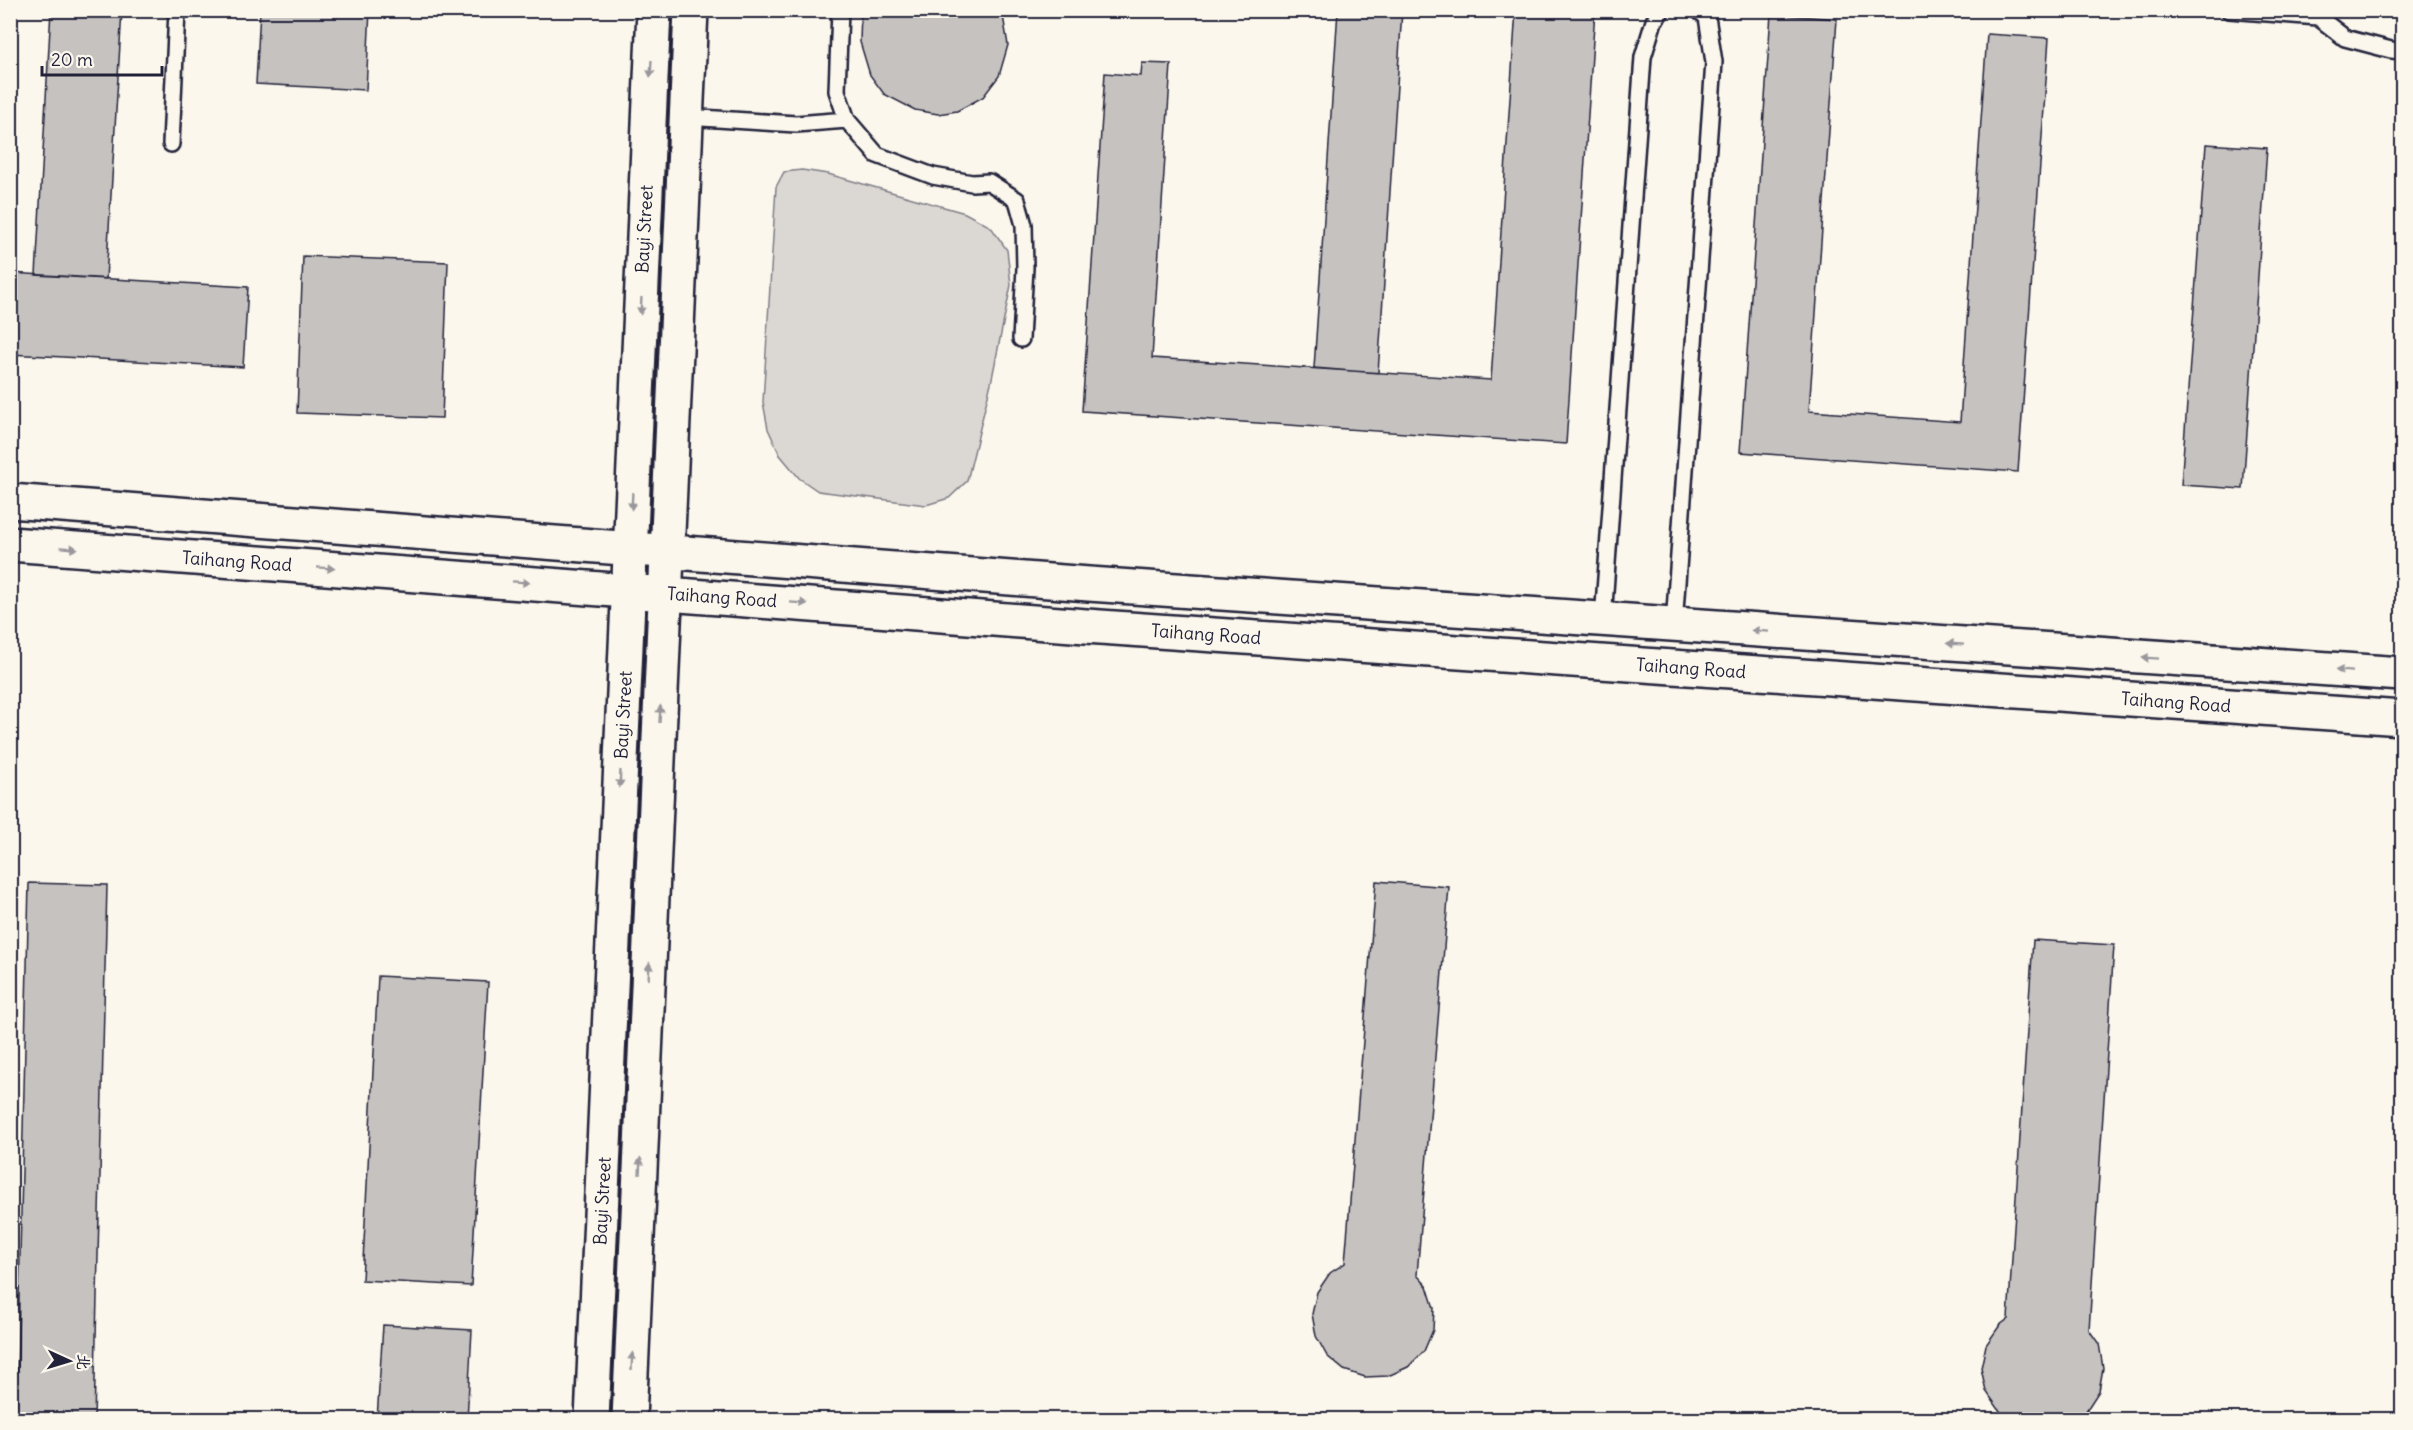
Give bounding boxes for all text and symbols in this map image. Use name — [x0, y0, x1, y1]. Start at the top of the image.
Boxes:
scale bar — [42, 39, 162, 77]
text: 20 m — [51, 48, 93, 71]
one-way arrow — [647, 59, 656, 78]
street label: Bayi Street — [630, 184, 658, 274]
one-way arrow — [636, 296, 645, 315]
one-way arrow — [628, 491, 637, 510]
one-way arrow — [59, 544, 78, 553]
street label: Taihang Road — [181, 546, 293, 576]
one-way arrow — [317, 563, 336, 573]
one-way arrow — [511, 578, 530, 587]
street label: Taihang Road — [666, 582, 778, 612]
one-way arrow — [789, 599, 808, 608]
street label: Taihang Road — [1150, 619, 1262, 649]
one-way arrow — [1751, 626, 1770, 635]
one-way arrow — [1945, 640, 1964, 649]
street label: Taihang Road — [1635, 653, 1747, 683]
one-way arrow — [2140, 653, 2159, 663]
one-way arrow — [2335, 666, 2354, 675]
street label: Bayi Street — [609, 670, 637, 760]
street label: Taihang Road — [2120, 687, 2232, 717]
one-way arrow — [656, 704, 665, 723]
one-way arrow — [616, 770, 625, 789]
one-way arrow — [644, 962, 653, 981]
street label: Bayi Street — [588, 1156, 616, 1246]
one-way arrow — [636, 1157, 645, 1176]
north arrow — [39, 1331, 99, 1391]
one-way arrow — [627, 1352, 636, 1371]
text: 北 — [73, 1353, 94, 1371]

